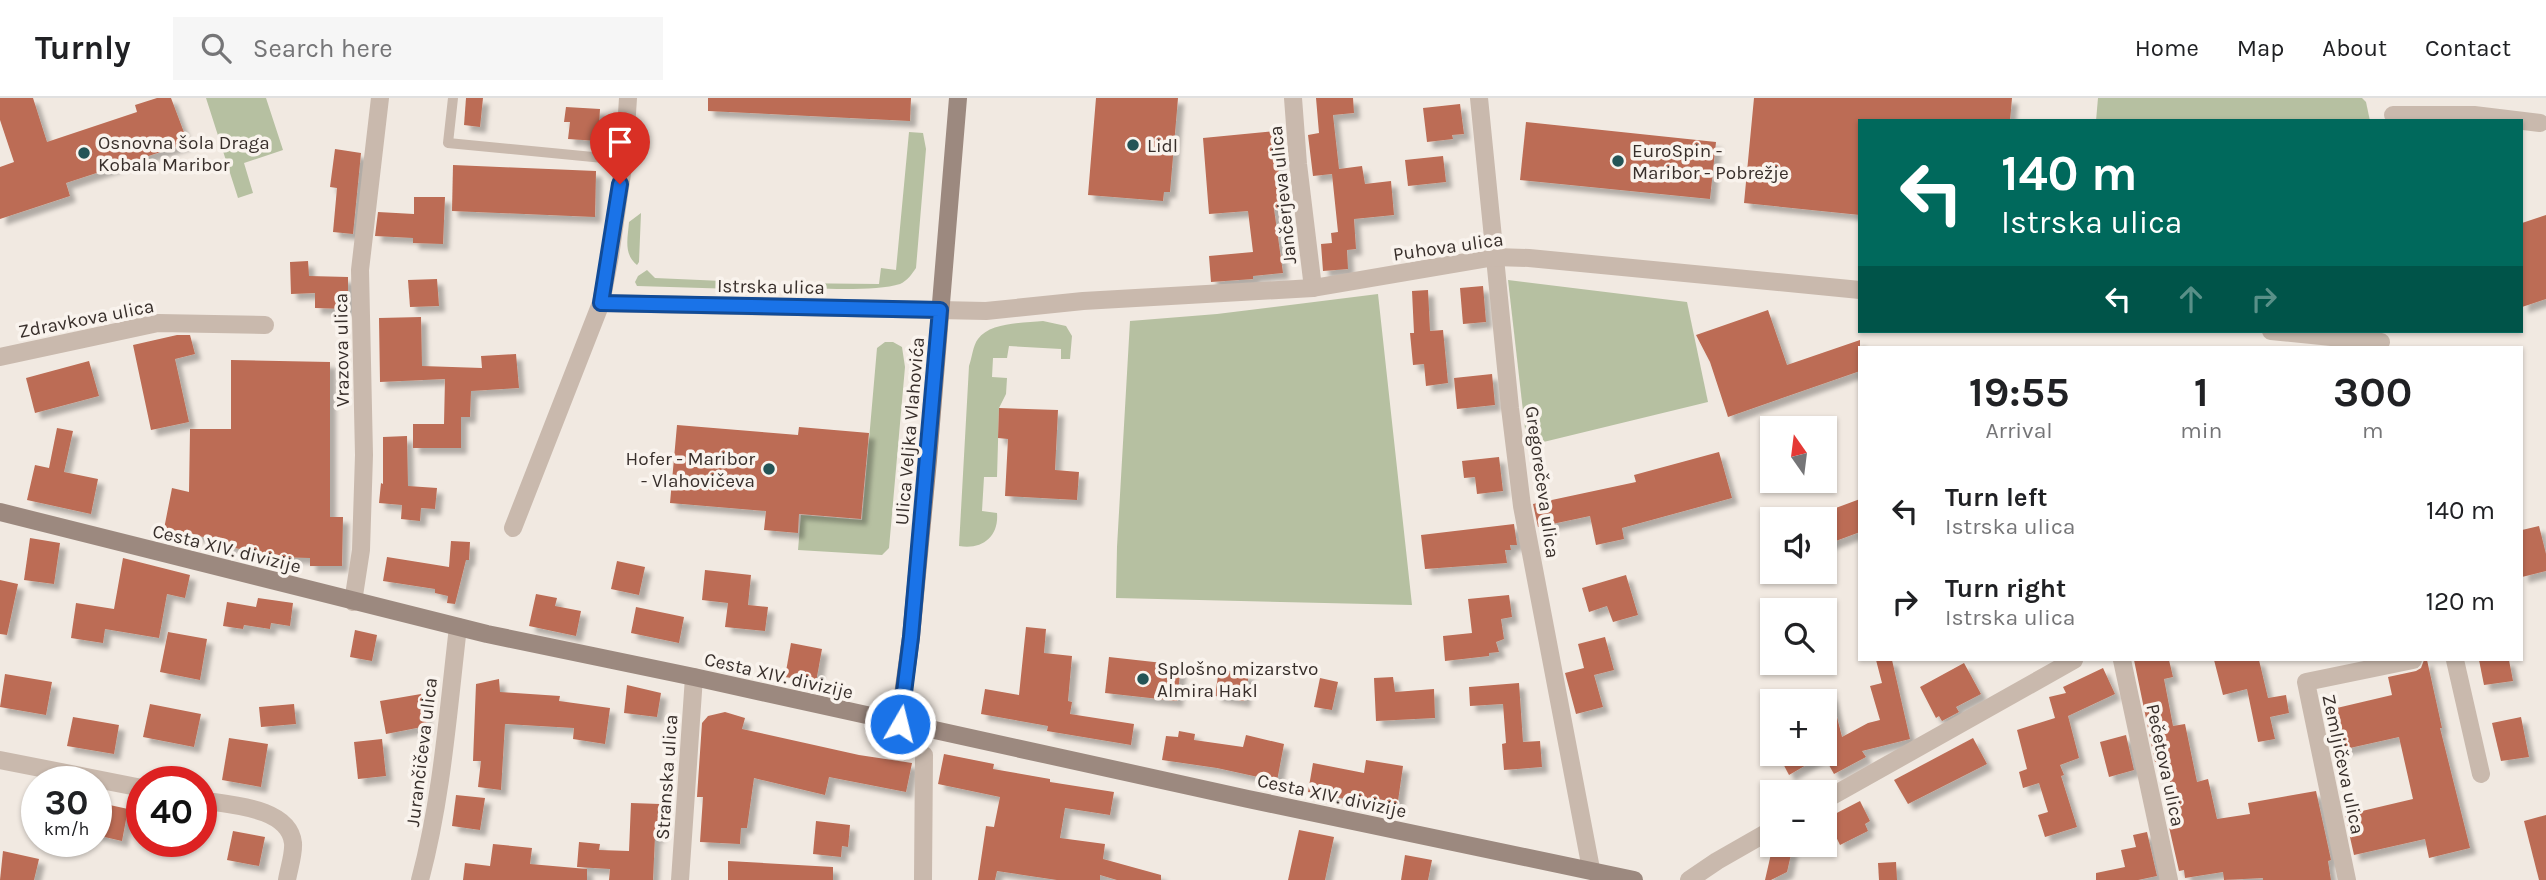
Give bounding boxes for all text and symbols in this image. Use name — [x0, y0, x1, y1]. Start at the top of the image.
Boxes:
search box — [173, 17, 663, 80]
text: Turnly — [35, 29, 131, 67]
icon: search — [197, 29, 235, 67]
text: Search here — [253, 33, 393, 64]
text: Home — [2135, 34, 2199, 62]
text: Map — [2237, 34, 2284, 62]
text: About — [2322, 34, 2387, 62]
text: Contact — [2425, 34, 2511, 62]
pin — [590, 112, 650, 184]
icon: arrive — [601, 123, 639, 161]
street label: Jančerjeva ulica — [1265, 125, 1301, 265]
place label: Osnovna šola Draga Kobala Maribor — [98, 132, 270, 176]
place label: Lidl — [1147, 135, 1178, 157]
marker: Lidl — [1125, 137, 1141, 153]
place label: EuroSpin - Maribor - Pobrežje — [1632, 140, 1789, 184]
marker: Osnovna šola Draga Kobala Maribor — [76, 145, 92, 161]
text: 140 m — [2001, 145, 2138, 202]
icon: left — [1886, 147, 1977, 238]
marker: EuroSpin - Maribor - Pobrežje — [1610, 153, 1626, 169]
text: Istrska ulica — [2001, 204, 2182, 241]
street label: Puhova ulica — [1392, 228, 1505, 266]
street label: Istrska ulica — [717, 275, 825, 299]
icon: left — [2099, 280, 2137, 318]
icon: ahead — [2172, 280, 2210, 318]
icon: right — [2245, 280, 2283, 318]
street label: Vrazova ulica — [330, 293, 354, 407]
street label: Zdravkova ulica — [16, 295, 156, 343]
street label: Ulica Veljka Vlahovića — [891, 336, 929, 526]
text: 19:55 — [1969, 367, 2069, 417]
text: 1 — [2194, 367, 2209, 417]
text: 300 — [2333, 367, 2412, 417]
street label: Gregorečeva ulica — [1520, 405, 1564, 560]
north arrow — [1760, 416, 1838, 494]
map controls — [1760, 416, 1837, 857]
text: Arrival — [1985, 417, 2053, 444]
text: min — [2180, 417, 2222, 444]
text: m — [2362, 417, 2383, 444]
place label: Hofer - Maribor - Vlahovičeva — [626, 448, 755, 492]
marker: Hofer - Maribor - Vlahovičeva — [761, 461, 777, 477]
text: Turn left — [1945, 482, 2047, 513]
icon: left — [1886, 492, 1924, 530]
text: 140 m — [2426, 495, 2495, 526]
button: sound — [1760, 507, 1837, 584]
text: Istrska ulica — [1945, 513, 2075, 540]
street label: Cesta XIV. divizije — [150, 520, 303, 578]
text: Turn right — [1945, 573, 2066, 604]
icon: right — [1886, 583, 1924, 621]
text: 120 m — [2425, 586, 2495, 617]
button: search — [1760, 598, 1837, 675]
text: Istrska ulica — [1945, 604, 2075, 631]
street label: Cesta XIV. divizije — [702, 648, 855, 704]
place label: Splošno mizarstvo Almira Hakl — [1157, 658, 1318, 702]
marker: Splošno mizarstvo Almira Hakl — [1135, 671, 1151, 687]
street label: Jurančičeva ulica — [402, 676, 442, 828]
position arrow — [863, 687, 937, 761]
button: + — [1760, 689, 1837, 766]
street label: Zemljičeva ulica — [2317, 692, 2369, 836]
street label: Pečetova ulica — [2141, 702, 2189, 828]
street label: Stranska ulica — [652, 714, 682, 841]
speed limit sign: 40 — [126, 766, 217, 857]
street label: Cesta XIV. divizije — [1255, 769, 1408, 823]
button: − — [1760, 780, 1837, 857]
text: 30 — [45, 782, 88, 823]
text: km/h — [44, 818, 89, 840]

